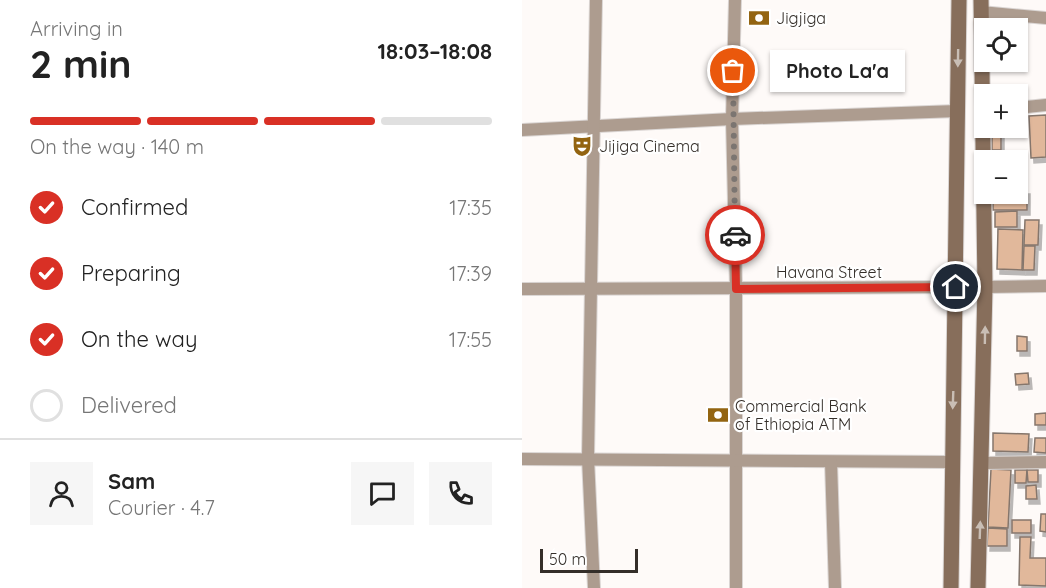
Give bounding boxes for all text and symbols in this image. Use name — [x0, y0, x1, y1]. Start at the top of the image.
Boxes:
bank icon: Jigjiga — [747, 6, 771, 30]
place label: Jigjiga — [776, 8, 826, 28]
text: Arriving in — [30, 16, 123, 41]
map controls — [974, 18, 1028, 204]
button: locate — [974, 18, 1028, 72]
text: 18:03–18:08 — [377, 37, 492, 65]
text: 2 min — [30, 39, 132, 88]
pin — [707, 45, 758, 96]
one-way arrow — [953, 49, 963, 68]
callout: Photo La'a — [769, 50, 904, 92]
icon: bag — [716, 54, 749, 87]
text: Photo La'a — [786, 58, 889, 83]
button: + — [974, 84, 1028, 138]
text: On the way · 140 m — [30, 134, 204, 159]
theatre icon: Jijiga Cinema — [570, 134, 594, 158]
place label: Jijiga Cinema — [599, 136, 700, 156]
button: − — [974, 150, 1028, 204]
icon: check — [30, 191, 63, 224]
text: Confirmed — [81, 193, 188, 221]
text: 17:35 — [449, 195, 492, 220]
courier — [705, 205, 765, 265]
icon: car — [719, 219, 752, 252]
icon: check — [30, 257, 63, 290]
text: Preparing — [81, 259, 181, 287]
text: 17:39 — [449, 261, 492, 286]
pin — [930, 261, 981, 312]
street label: Havana Street — [776, 262, 882, 282]
icon: home — [939, 270, 972, 303]
icon: check — [30, 323, 63, 356]
text: On the way — [81, 325, 197, 353]
one-way arrow — [980, 325, 990, 344]
text: 17:55 — [449, 327, 492, 352]
text: Delivered — [81, 391, 177, 419]
one-way arrow — [948, 391, 957, 410]
place label: Commercial Bank of Ethiopia ATM — [735, 396, 867, 434]
bank icon: Commercial Bank of Ethiopia ATM — [706, 403, 730, 427]
button: person — [30, 462, 93, 525]
button: chat — [351, 462, 414, 525]
button: phone — [429, 462, 492, 525]
text: Sam — [108, 467, 155, 495]
text: Courier · 4.7 — [108, 495, 215, 520]
one-way arrow — [976, 520, 985, 539]
scale bar — [540, 546, 638, 574]
text: 50 m — [549, 549, 586, 569]

